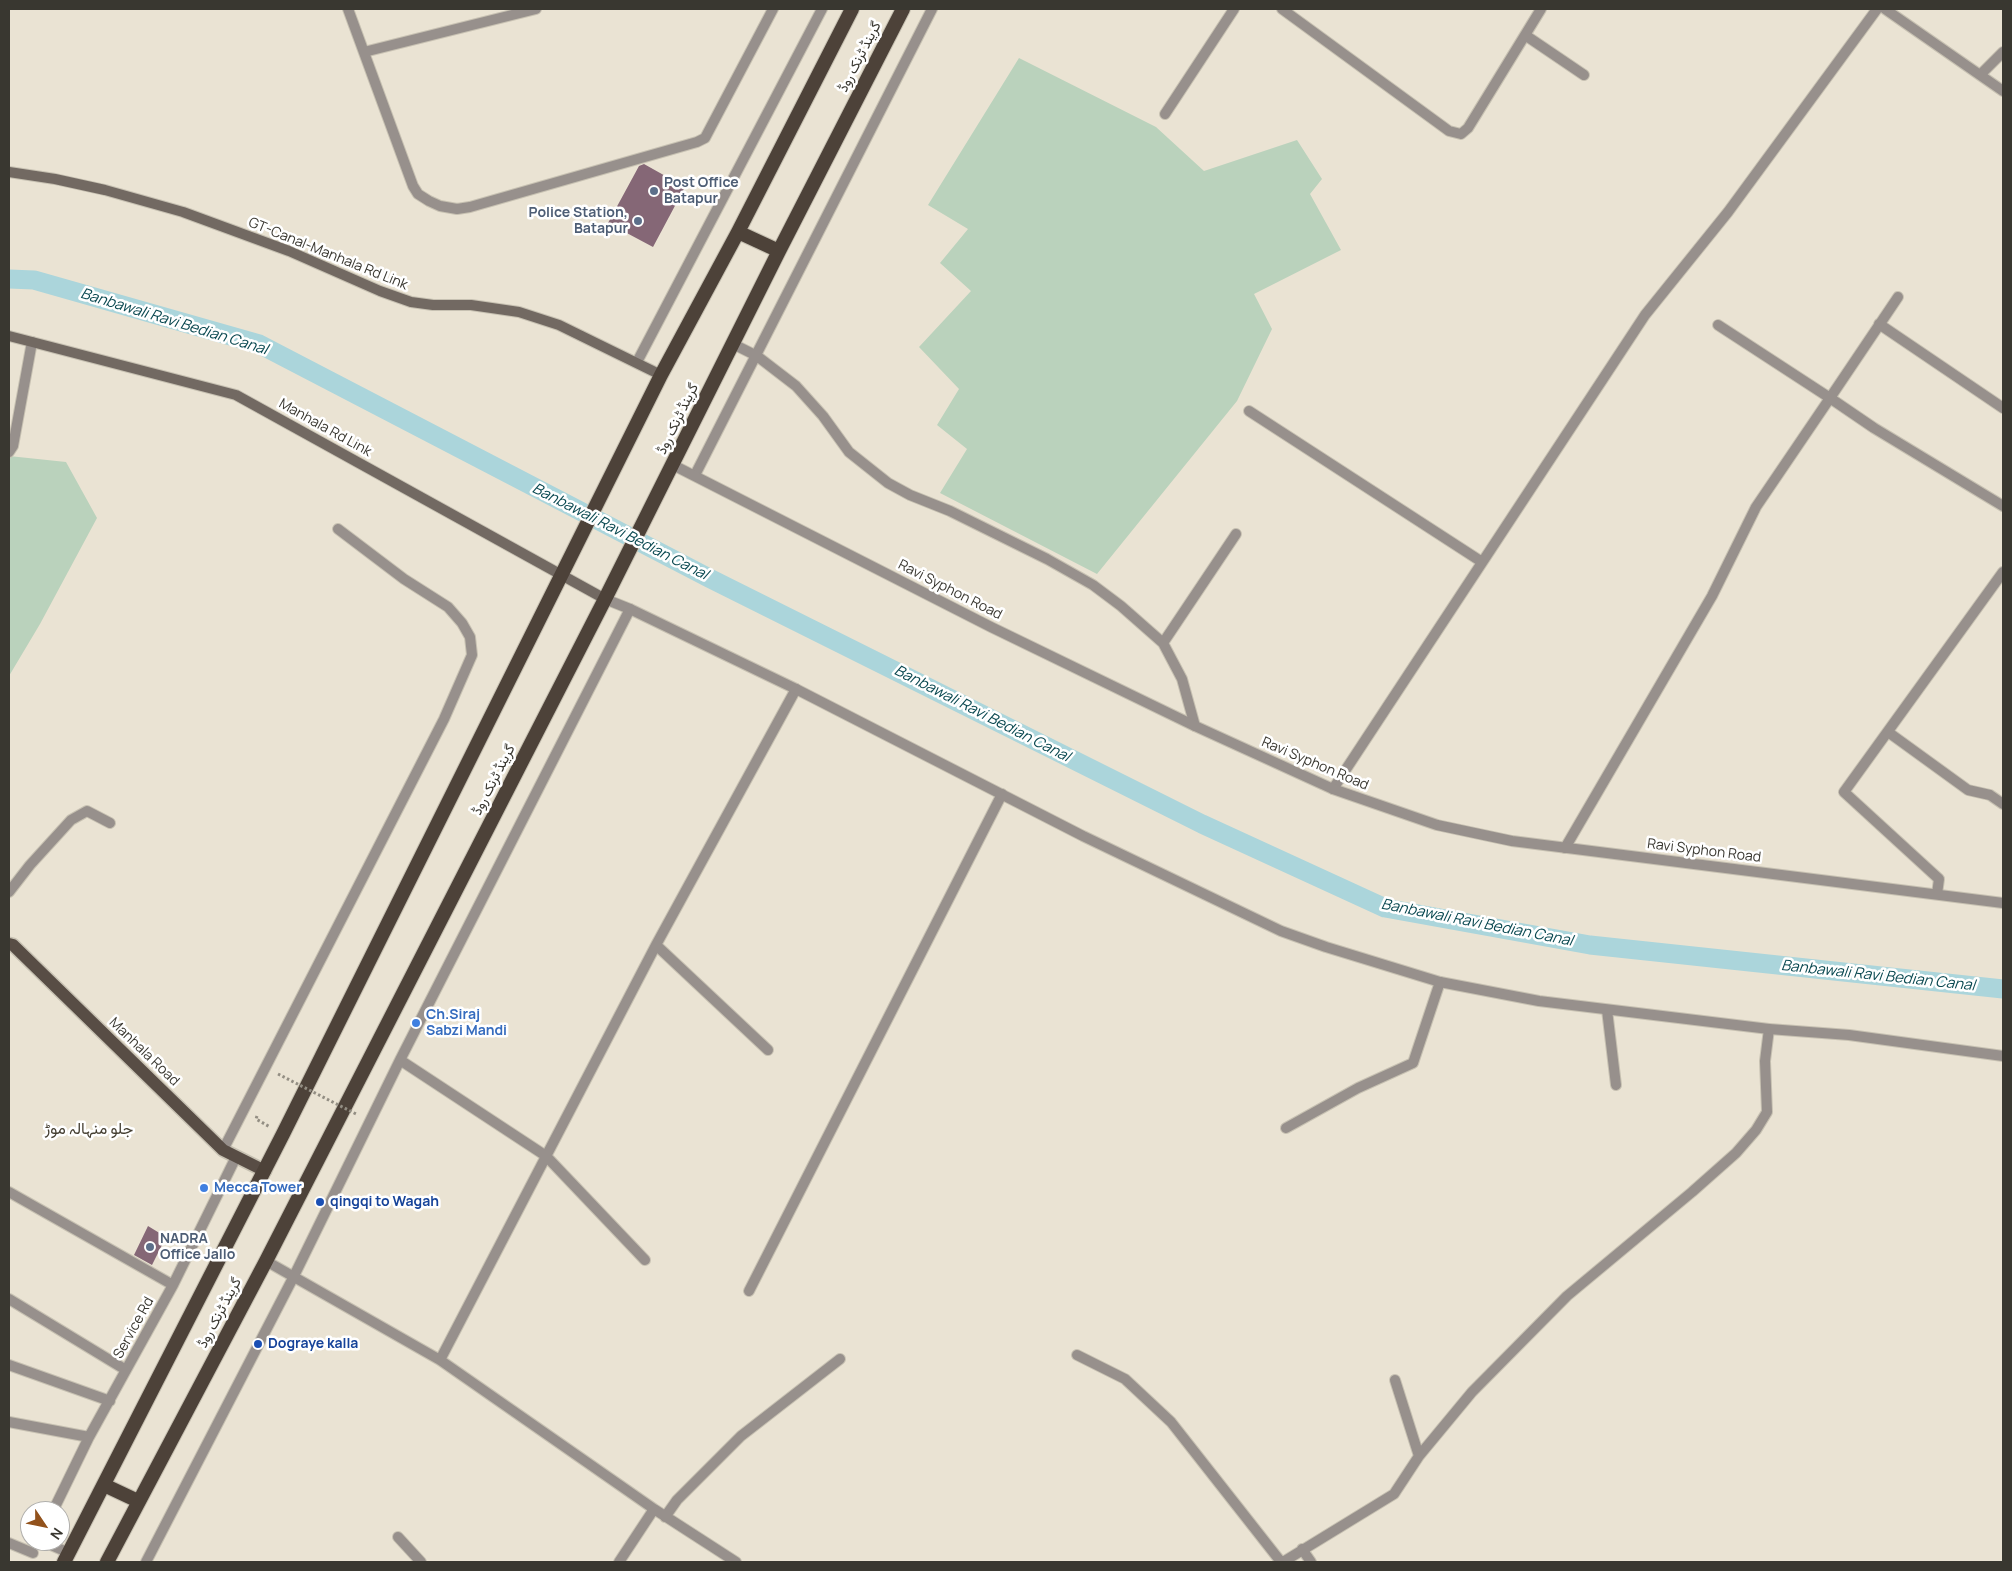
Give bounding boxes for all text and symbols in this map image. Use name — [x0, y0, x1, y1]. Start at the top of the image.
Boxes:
street label: گرینڈ ٹرنک روڈ — [835, 19, 885, 95]
place label: Post Office Batapur — [664, 175, 739, 208]
marker: Post Office Batapur — [648, 185, 660, 197]
place label: Police Station, Batapur — [529, 205, 628, 238]
street label: GT-Canal-Manhala Rd Link — [246, 214, 410, 294]
marker: Police Station, Batapur — [632, 215, 644, 227]
water label: Banbawali Ravi Bedian Canal — [78, 285, 270, 359]
street label: گرینڈ ٹرنک روڈ — [654, 381, 702, 457]
street label: Manhala Rd Link — [276, 396, 374, 460]
water label: Banbawali Ravi Bedian Canal — [529, 480, 711, 584]
street label: Ravi Syphon Road — [895, 557, 1005, 623]
water label: Banbawali Ravi Bedian Canal — [891, 662, 1073, 766]
street label: Ravi Syphon Road — [1259, 734, 1371, 794]
street label: گرینڈ ٹرنک روڈ — [469, 742, 519, 818]
street label: Ravi Syphon Road — [1646, 836, 1762, 866]
water label: Banbawali Ravi Bedian Canal — [1380, 896, 1574, 950]
water label: Banbawali Ravi Bedian Canal — [1780, 957, 1976, 995]
place label: Ch.Siraj Sabzi Mandi — [426, 1007, 507, 1040]
street label: Manhala Road — [105, 1014, 183, 1090]
marker: Ch.Siraj Sabzi Mandi — [410, 1017, 422, 1029]
district label: جلو منہالہ موڑ — [45, 1120, 133, 1140]
place label: Mecca Tower — [214, 1180, 302, 1196]
marker: Mecca Tower — [198, 1182, 210, 1194]
place label: qingqi to Wagah — [330, 1194, 439, 1210]
marker: qingqi to Wagah — [314, 1196, 326, 1208]
place label: NADRA Office Jallo — [160, 1231, 235, 1264]
marker: NADRA Office Jallo — [144, 1241, 156, 1253]
street label: گرینڈ ٹرنک روڈ — [195, 1275, 245, 1351]
street label: Service Rd — [110, 1294, 158, 1362]
place label: Dograye kalla — [268, 1336, 358, 1352]
marker: Dograye kalla — [252, 1338, 264, 1350]
north arrow — [20, 1501, 70, 1551]
text: N — [46, 1525, 68, 1544]

